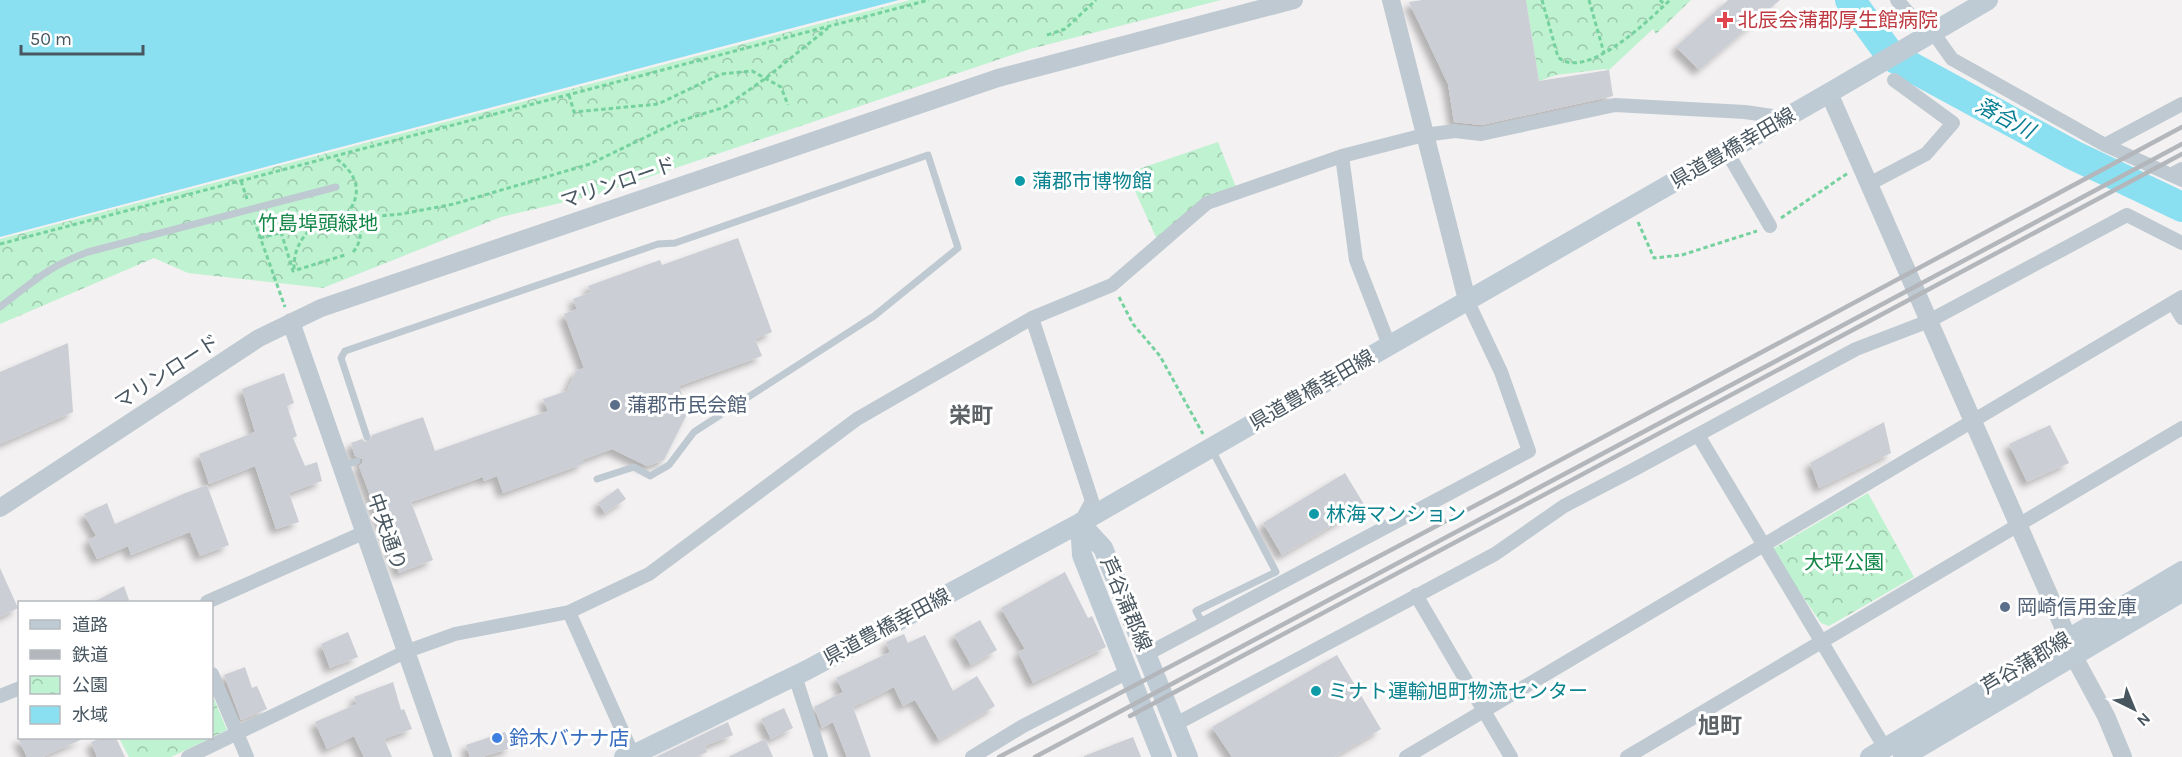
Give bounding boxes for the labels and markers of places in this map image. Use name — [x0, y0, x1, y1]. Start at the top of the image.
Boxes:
place label: 北辰会蒲郡厚生館病院 — [1738, 9, 1938, 32]
marker: 北辰会蒲郡厚生館病院 — [1716, 11, 1734, 29]
place label: 蒲郡市博物館 — [1032, 170, 1152, 193]
marker: 蒲郡市博物館 — [1013, 174, 1027, 188]
place label: 蒲郡市民会館 — [627, 394, 747, 417]
marker: 蒲郡市民会館 — [608, 398, 622, 412]
place label: 林海マンション — [1326, 503, 1466, 526]
marker: 林海マンション — [1307, 507, 1321, 521]
place label: 岡崎信用金庫 — [2017, 596, 2137, 619]
marker: 岡崎信用金庫 — [1998, 600, 2012, 614]
place label: ミナト運輸旭町物流センター — [1328, 680, 1588, 703]
marker: ミナト運輸旭町物流センター — [1309, 684, 1323, 698]
place label: 鈴木バナナ店 — [509, 727, 629, 750]
marker: 鈴木バナナ店 — [490, 731, 504, 745]

